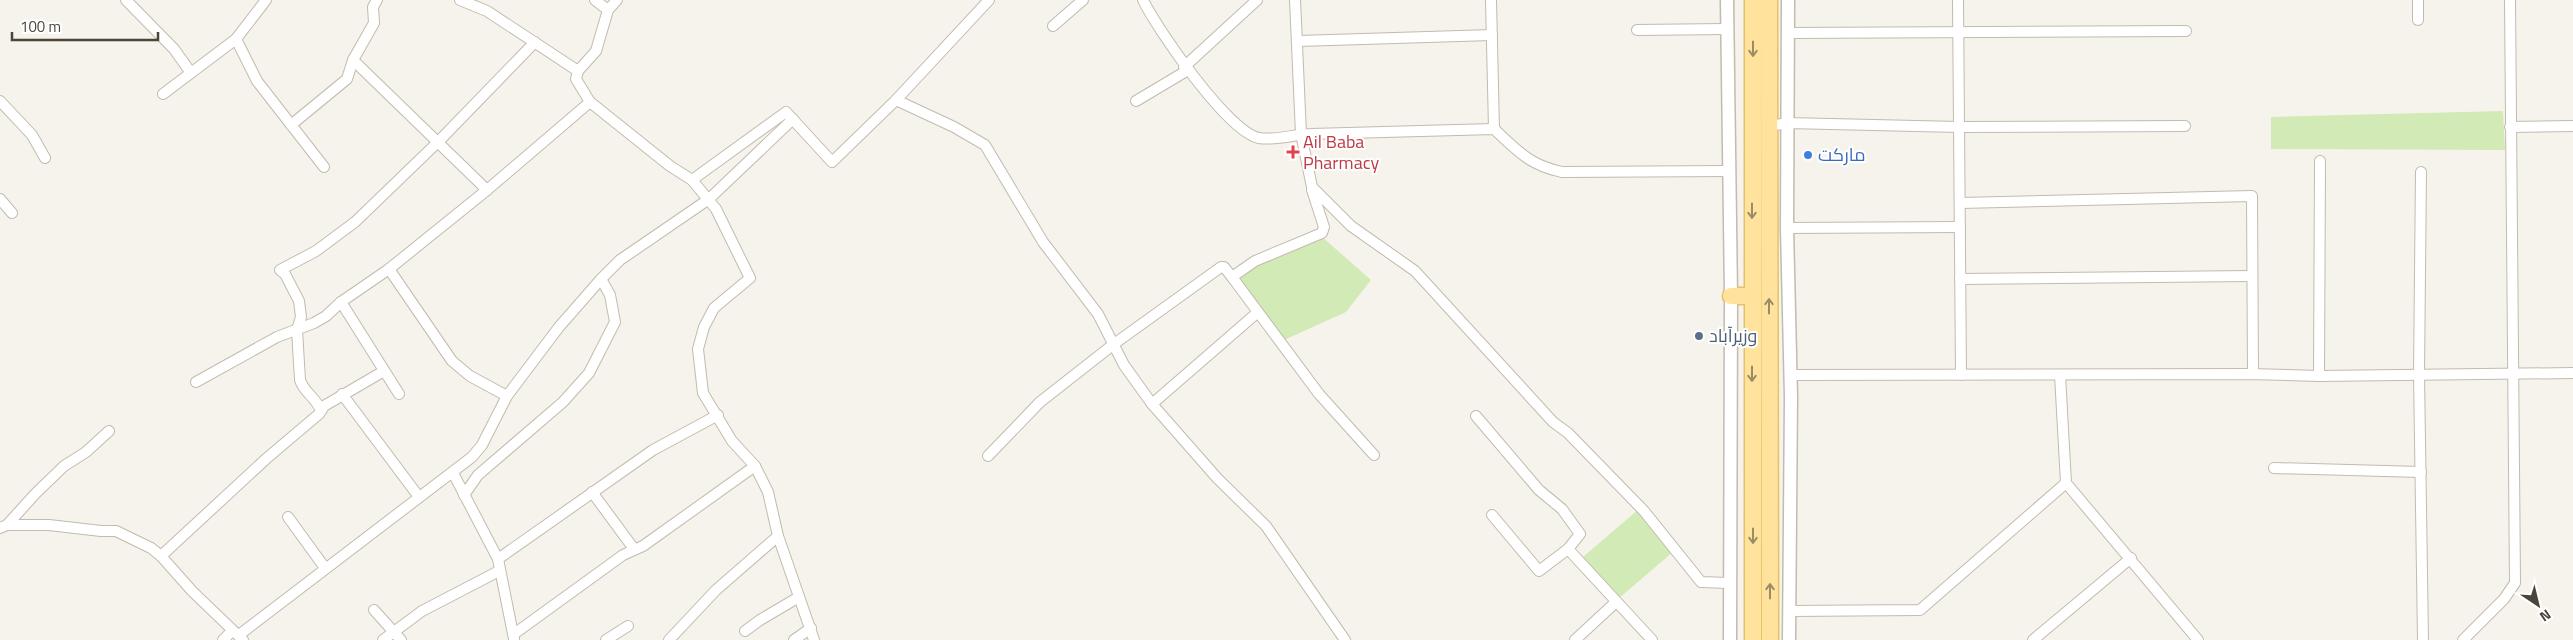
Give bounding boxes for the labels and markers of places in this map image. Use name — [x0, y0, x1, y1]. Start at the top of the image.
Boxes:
place label: Ail Baba Pharmacy — [1303, 128, 1379, 176]
place label: مارکت — [1818, 141, 1866, 168]
marker: Ail Baba Pharmacy — [1287, 146, 1299, 158]
marker: مارکت — [1802, 149, 1814, 161]
place label: وزیرآباد — [1709, 322, 1757, 349]
marker: وزیرآباد — [1693, 330, 1705, 342]

